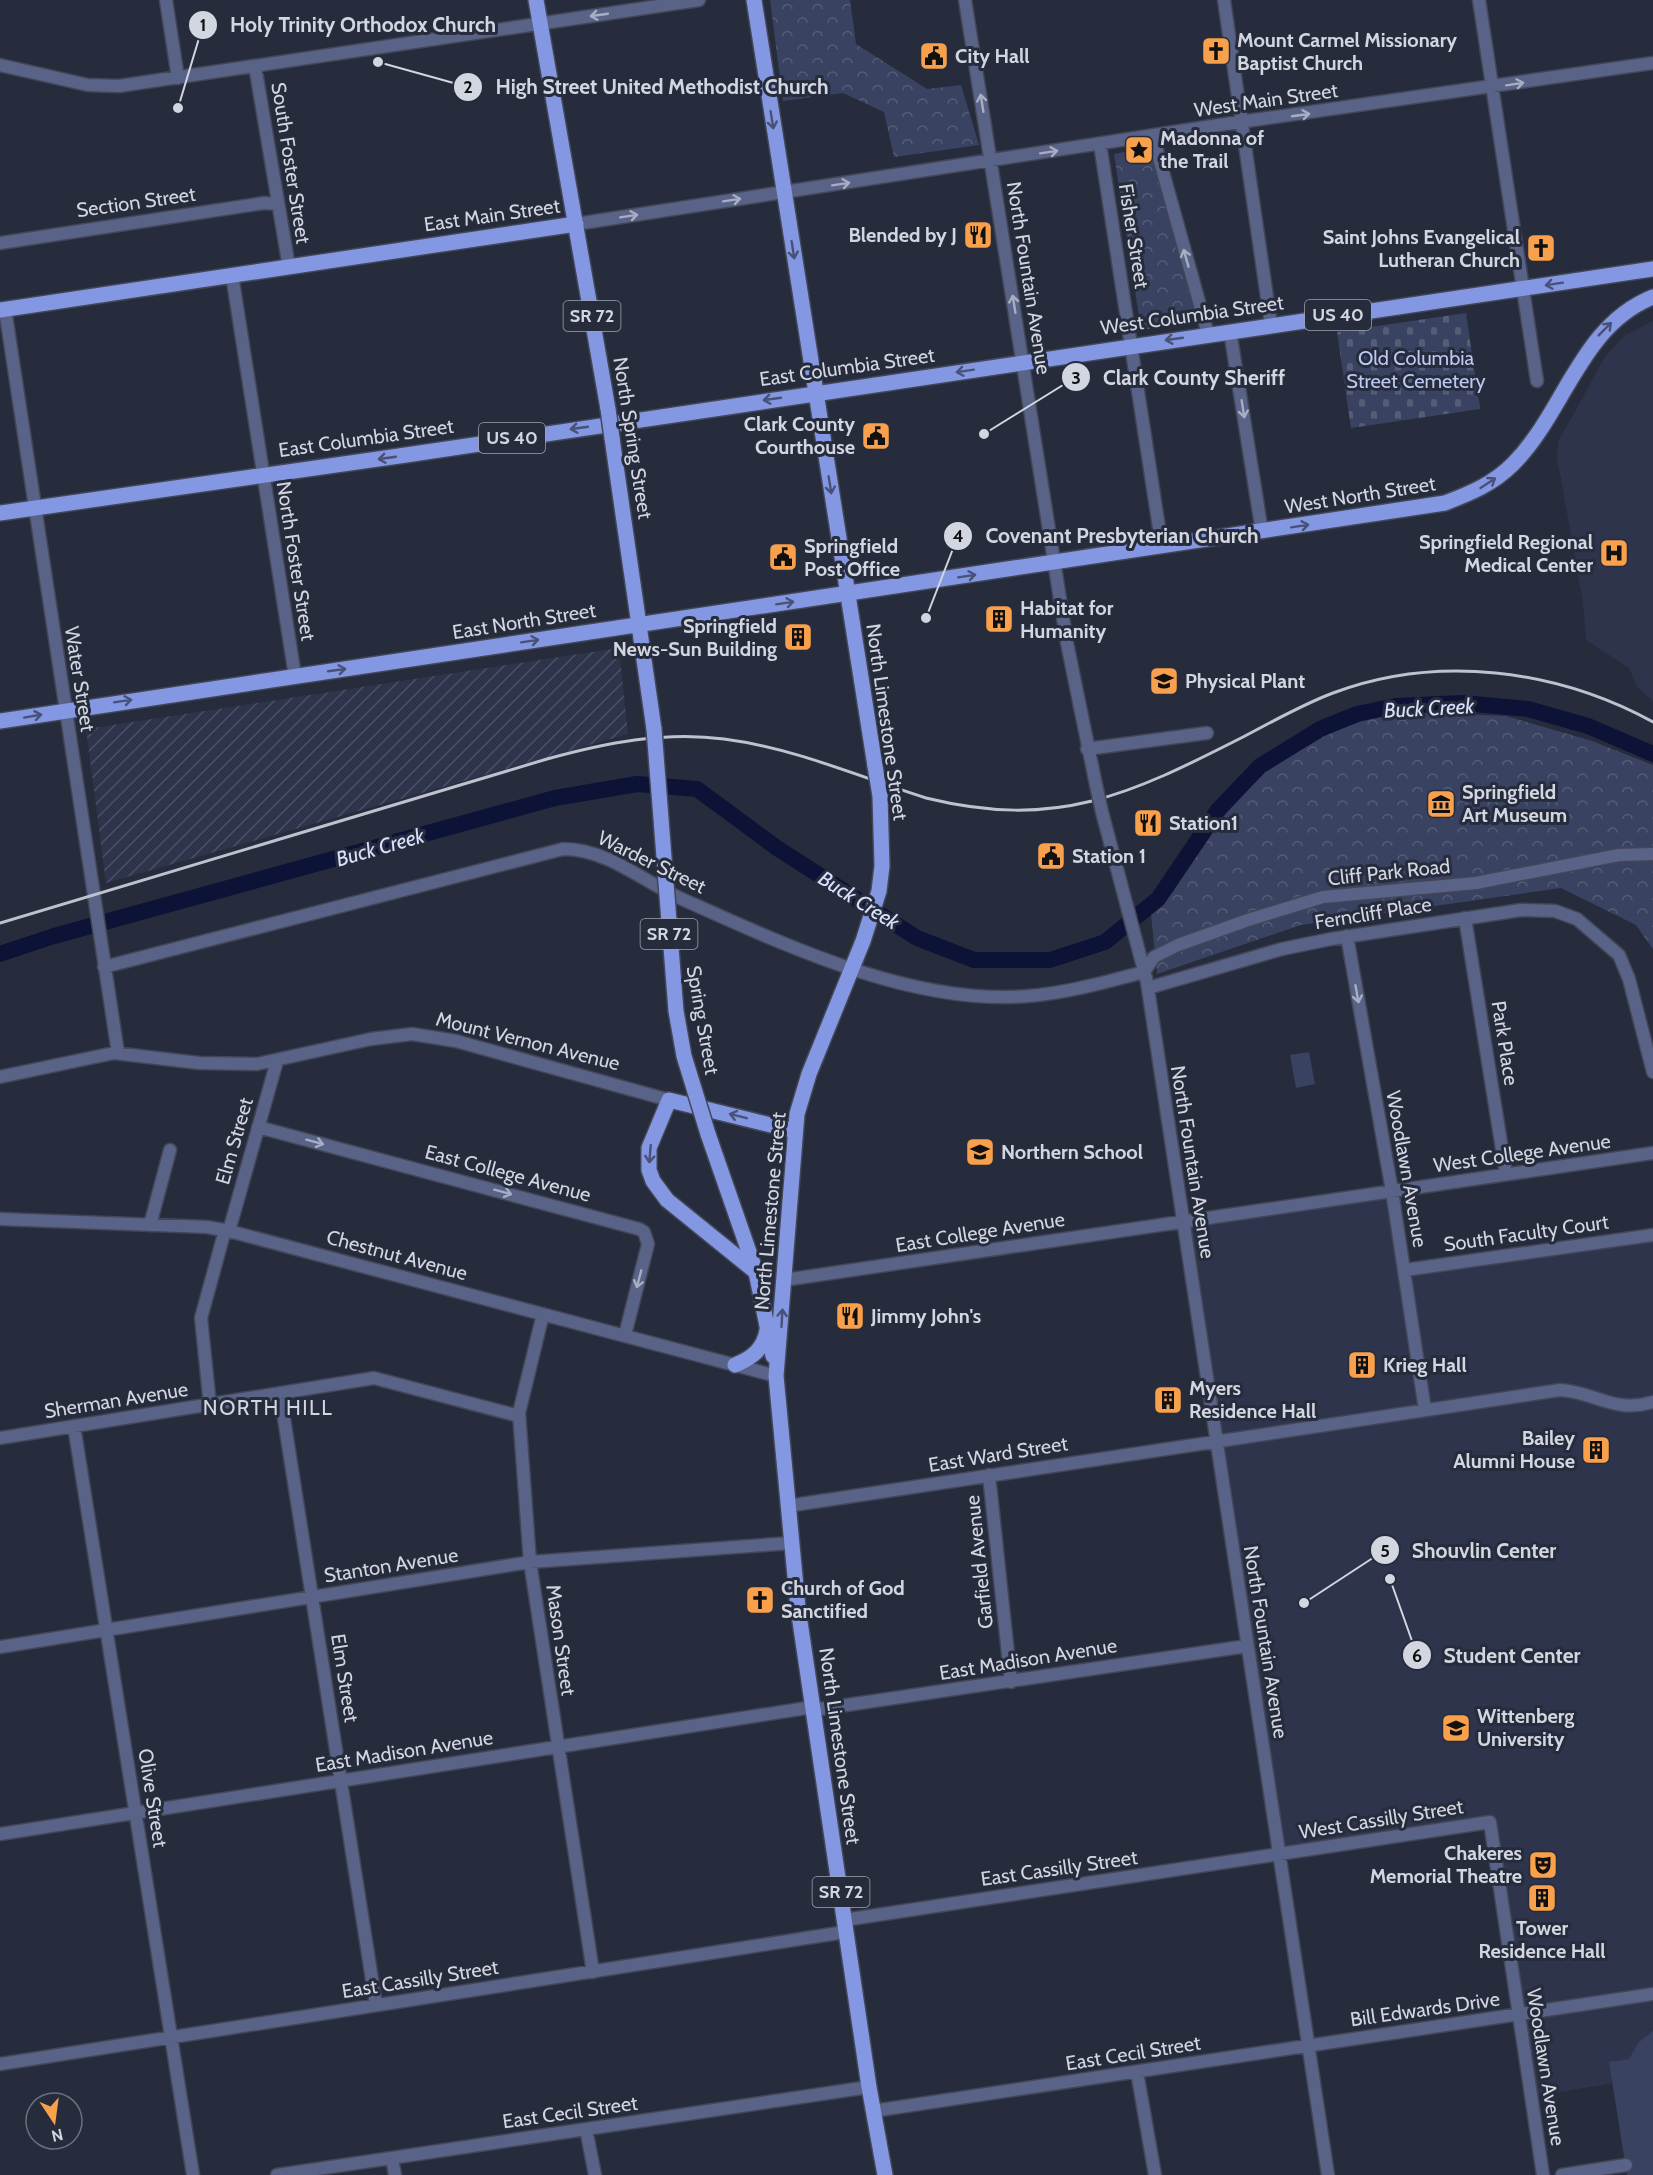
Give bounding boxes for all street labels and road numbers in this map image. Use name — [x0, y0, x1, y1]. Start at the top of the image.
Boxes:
street label: West Main Street — [1193, 78, 1340, 122]
street label: South Foster Street — [266, 81, 316, 246]
street label: North Fountain Avenue — [1002, 180, 1056, 376]
street label: Section Street — [75, 182, 197, 222]
street label: Fisher Street — [1114, 182, 1154, 291]
street label: East Main Street — [422, 194, 562, 236]
street label: West Columbia Street — [1099, 290, 1285, 340]
road number: US 40 — [1305, 300, 1371, 330]
road number: SR 72 — [564, 301, 620, 331]
street label: East Columbia Street — [758, 343, 936, 391]
street label: North Spring Street — [608, 355, 658, 521]
street label: East Columbia Street — [277, 414, 455, 462]
road number: US 40 — [479, 423, 545, 453]
street label: West North Street — [1283, 471, 1437, 519]
street label: North Foster Street — [272, 480, 320, 643]
street label: East North Street — [451, 598, 598, 644]
street label: North Limestone Street — [861, 622, 913, 822]
street label: Water Street — [60, 624, 100, 734]
street label: Warder Street — [594, 825, 710, 899]
street label: Cliff Park Road — [1327, 854, 1451, 890]
street label: Ferncliff Place — [1313, 892, 1433, 934]
road number: SR 72 — [640, 919, 698, 949]
street label: Spring Street — [682, 964, 724, 1077]
street label: Park Place — [1486, 999, 1524, 1087]
street label: Mount Vernon Avenue — [434, 1007, 622, 1075]
street label: North Fountain Avenue — [1166, 1064, 1220, 1260]
street label: Woodlawn Avenue — [1381, 1089, 1433, 1249]
street label: Elm Street — [210, 1095, 258, 1187]
street label: North Limestone Street — [749, 1111, 791, 1311]
street label: West College Avenue — [1432, 1129, 1612, 1177]
street label: East College Avenue — [422, 1139, 594, 1207]
street label: East College Avenue — [894, 1207, 1066, 1257]
street label: South Faculty Court — [1442, 1210, 1610, 1256]
street label: Chestnut Avenue — [324, 1225, 470, 1285]
street label: Sherman Avenue — [42, 1377, 190, 1423]
street label: East Ward Street — [926, 1431, 1070, 1477]
street label: Garfield Avenue — [960, 1494, 998, 1630]
street label: Stanton Avenue — [322, 1543, 460, 1587]
street label: North Fountain Avenue — [1239, 1544, 1293, 1740]
street label: Mason Street — [541, 1583, 581, 1697]
street label: Elm Street — [326, 1632, 364, 1724]
street label: East Madison Avenue — [937, 1633, 1119, 1685]
street label: North Limestone Street — [814, 1646, 866, 1846]
street label: East Madison Avenue — [313, 1725, 495, 1777]
street label: Olive Street — [133, 1747, 173, 1850]
street label: West Cassilly Street — [1297, 1794, 1465, 1844]
street label: East Cassilly Street — [979, 1845, 1139, 1891]
road number: SR 72 — [812, 1877, 870, 1907]
street label: East Cassilly Street — [340, 1955, 500, 2003]
street label: Bill Edwards Drive — [1349, 1987, 1501, 2031]
street label: Woodlawn Avenue — [1522, 1987, 1570, 2147]
street label: East Cecil Street — [1064, 2030, 1203, 2076]
street label: East Cecil Street — [501, 2091, 639, 2133]

